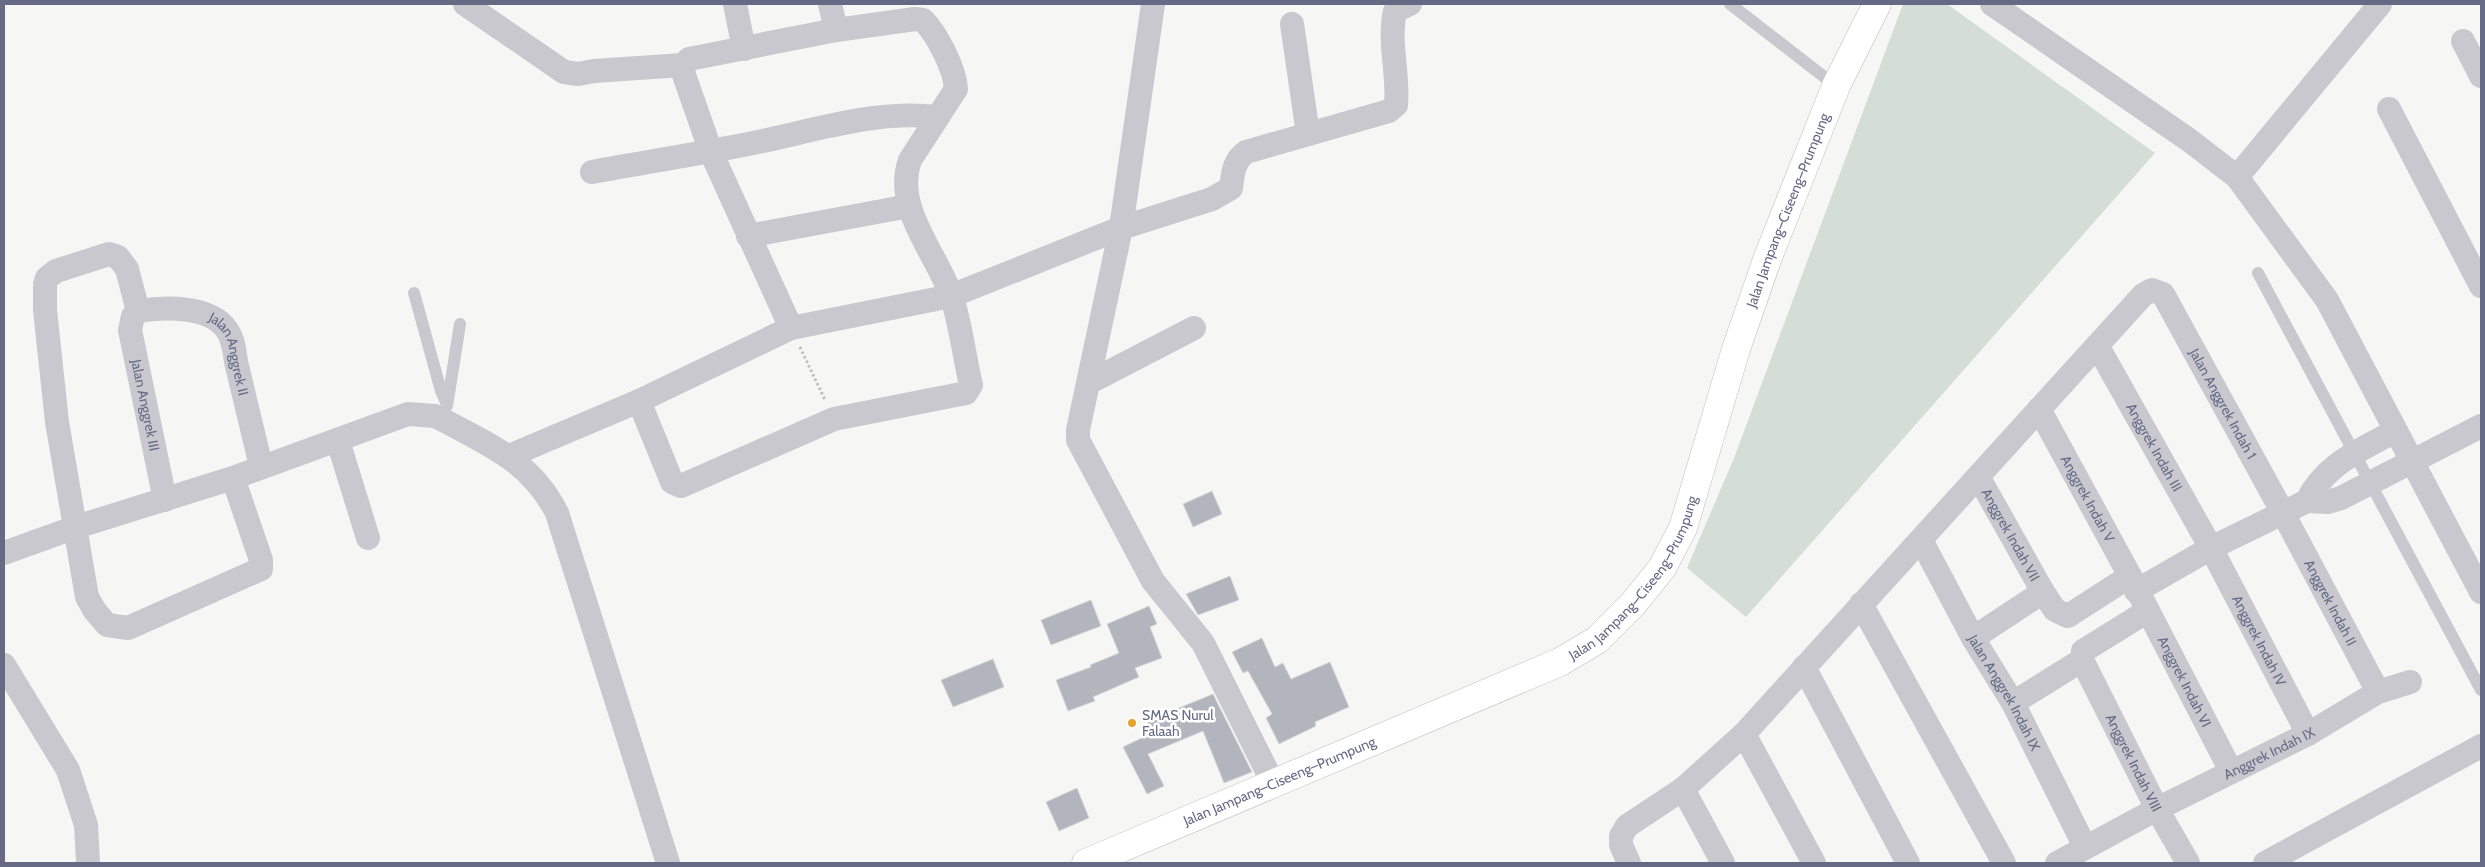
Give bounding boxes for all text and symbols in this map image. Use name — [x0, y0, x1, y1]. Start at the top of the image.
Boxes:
street label: Jalan Jampang–Ciseeng–Prumpung — [1742, 109, 1834, 311]
street label: Jalan Anggrek II — [205, 308, 253, 397]
street label: Jalan Anggrek Indah 1 — [2185, 344, 2261, 462]
street label: Jalan Anggrek III — [127, 357, 164, 453]
street label: Anggrek Indah III — [2122, 400, 2186, 495]
street label: Anggrek Indah V — [2057, 452, 2119, 546]
street label: Anggrek Indah VII — [1978, 485, 2044, 584]
street label: Jalan Jampang–Ciseeng–Prumpung — [1564, 492, 1701, 664]
street label: Anggrek Indah II — [2300, 556, 2361, 649]
street label: Anggrek Indah IV — [2228, 592, 2291, 689]
street label: Jalan Anggrek Indah IX — [1963, 631, 2045, 754]
street label: Anggrek Indah VI — [2154, 633, 2216, 730]
place label: SMAS Nurul Falaah — [1142, 706, 1214, 740]
street label: Anggrek Indah VIII — [2102, 711, 2166, 815]
marker: SMAS Nurul Falaah — [1126, 717, 1138, 729]
street label: Anggrek Indah IX — [2221, 723, 2319, 783]
street label: Jalan Jampang–Ciseeng–Prumpung — [1180, 732, 1379, 830]

